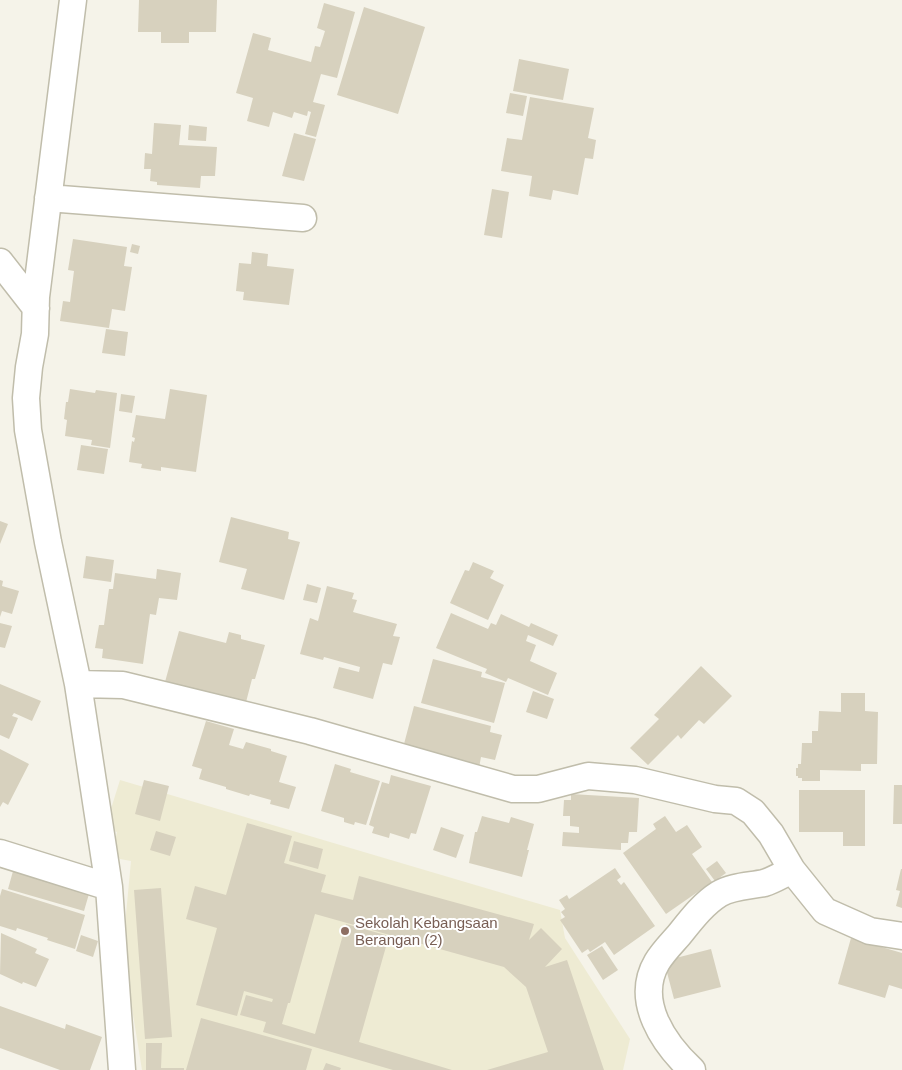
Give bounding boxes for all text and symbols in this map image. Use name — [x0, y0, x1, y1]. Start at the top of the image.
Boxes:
place label: Sekolah Kebangsaan Berangan (2) — [355, 914, 498, 948]
marker: Sekolah Kebangsaan Berangan (2) — [339, 925, 351, 937]

